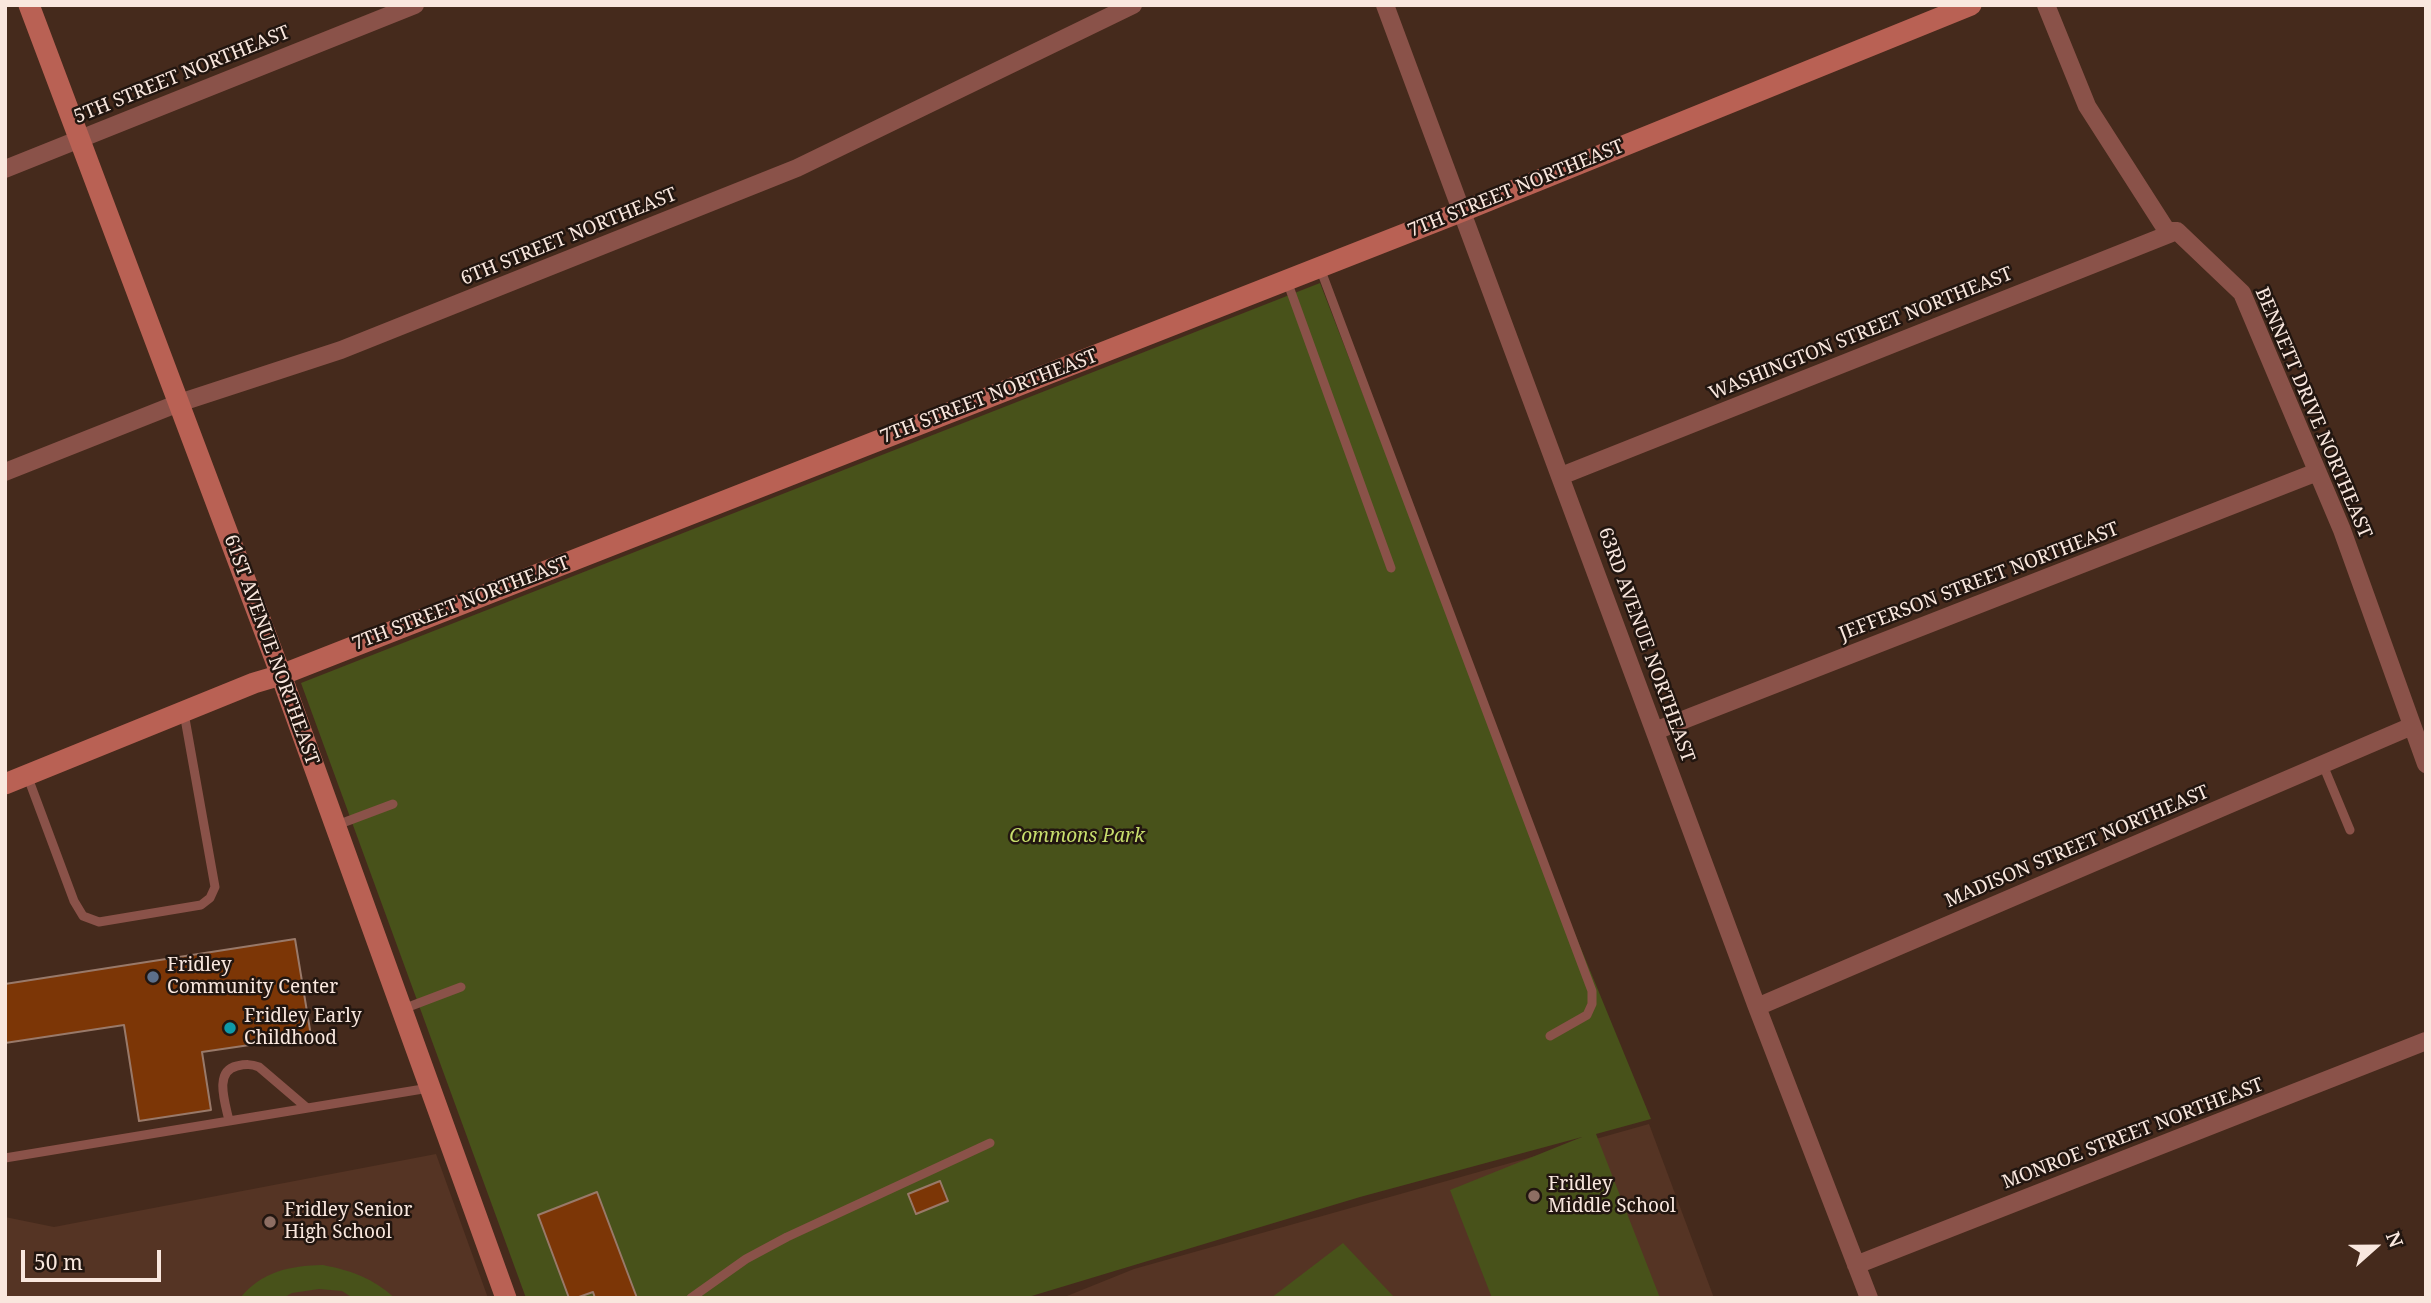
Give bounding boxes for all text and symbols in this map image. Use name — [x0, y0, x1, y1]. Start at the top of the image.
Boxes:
street label: 5TH STREET NORTHEAST — [71, 21, 293, 129]
street label: 7TH STREET NORTHEAST — [1405, 135, 1627, 243]
street label: 6TH STREET NORTHEAST — [458, 183, 680, 291]
street label: WASHINGTON STREET NORTHEAST — [1706, 262, 2016, 406]
street label: BENNETT DRIVE NORTHEAST — [2250, 284, 2376, 542]
street label: 7TH STREET NORTHEAST — [877, 345, 1101, 449]
street label: JEFFERSON STREET NORTHEAST — [1836, 518, 2122, 646]
street label: 63RD AVENUE NORTHEAST — [1593, 525, 1699, 765]
street label: 61ST AVENUE NORTHEAST — [219, 532, 323, 768]
street label: 7TH STREET NORTHEAST — [349, 552, 573, 656]
street label: MADISON STREET NORTHEAST — [1942, 781, 2212, 913]
park label: Commons Park — [1009, 826, 1145, 848]
place label: Fridley Community Center — [167, 955, 338, 999]
marker: Fridley Community Center — [145, 969, 161, 985]
place label: Fridley Early Childhood — [244, 1006, 362, 1050]
marker: Fridley Early Childhood — [222, 1020, 238, 1036]
street label: MONROE STREET NORTHEAST — [1999, 1074, 2267, 1194]
place label: Fridley Middle School — [1548, 1174, 1676, 1218]
marker: Fridley Middle School — [1526, 1188, 1542, 1204]
place label: Fridley Senior High School — [284, 1200, 412, 1244]
north arrow — [2340, 1212, 2410, 1282]
marker: Fridley Senior High School — [262, 1214, 278, 1230]
text: N — [2380, 1228, 2409, 1251]
scale bar — [24, 1236, 164, 1280]
text: 50 m — [34, 1248, 83, 1276]

